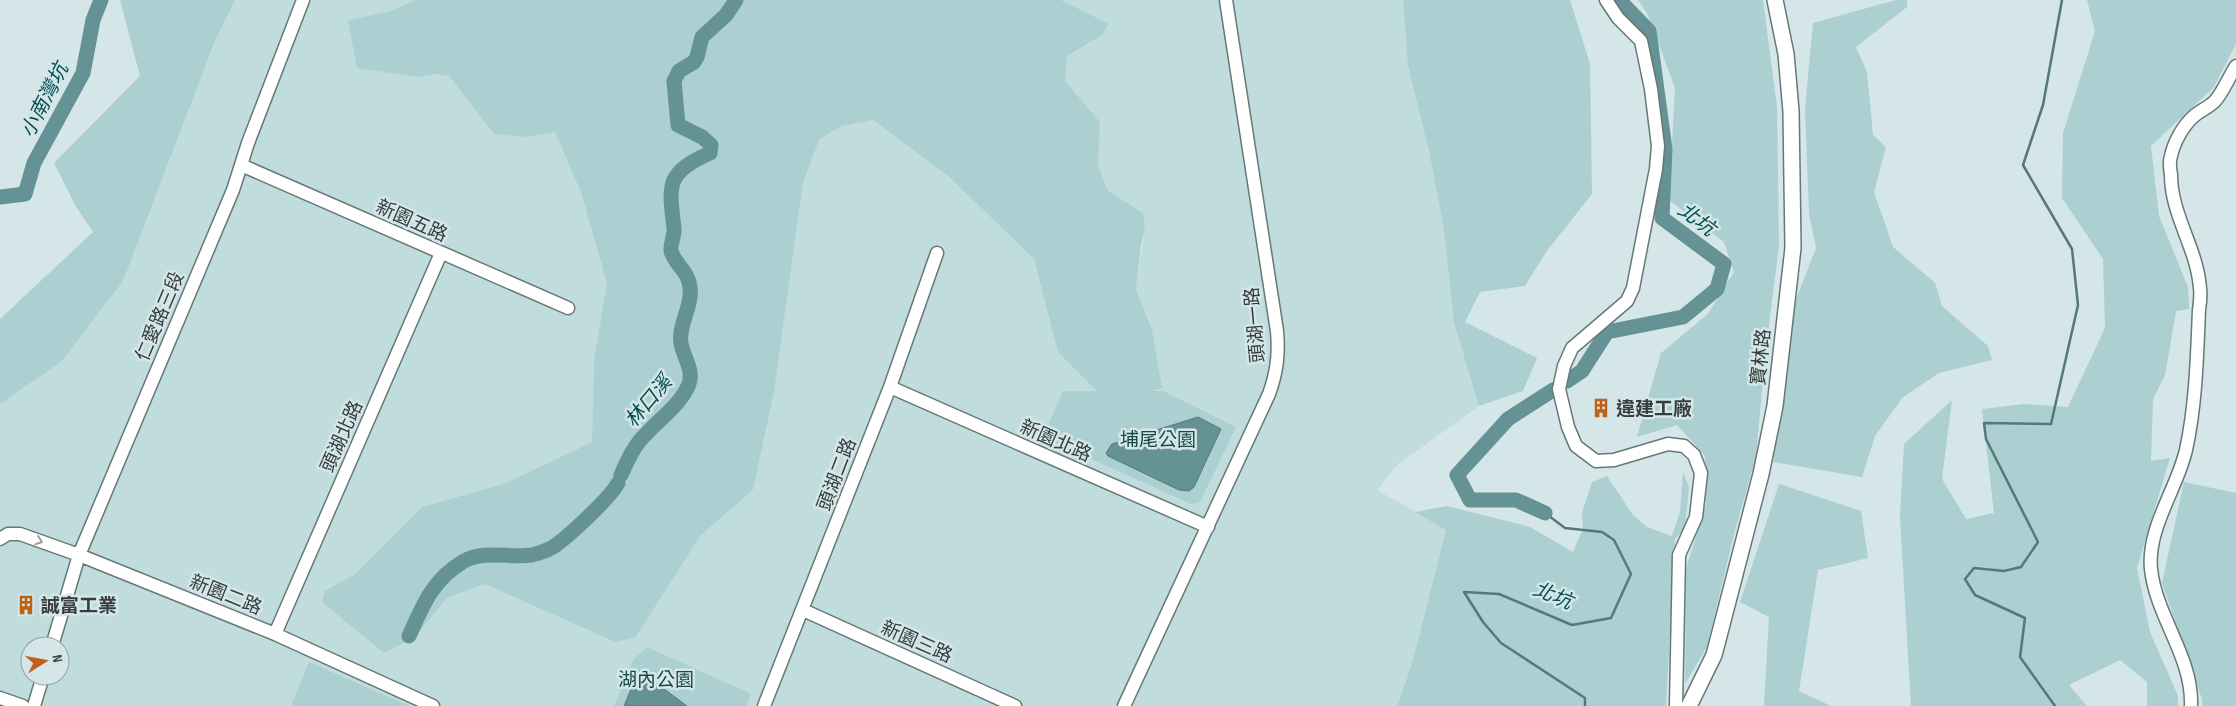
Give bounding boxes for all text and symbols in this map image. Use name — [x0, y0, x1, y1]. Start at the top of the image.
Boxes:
water label: 小南灣坑 — [16, 57, 75, 142]
street label: 新園五路 — [372, 195, 451, 247]
water label: 北坑 — [1673, 198, 1722, 243]
street label: 仁愛路三段 — [131, 268, 190, 365]
street label: 頭湖一路 — [1241, 286, 1270, 364]
street label: 寶林路 — [1747, 328, 1776, 387]
water label: 林口溪 — [620, 369, 679, 432]
street label: 頭湖北路 — [316, 397, 368, 476]
building icon: 違建工廠 — [1590, 397, 1612, 419]
place label: 違建工廠 — [1616, 398, 1692, 421]
street label: 新園北路 — [1016, 415, 1095, 467]
park label: 埔尾公園 — [1120, 429, 1196, 452]
street label: 頭湖二路 — [813, 435, 862, 514]
one-way arrow — [35, 535, 43, 545]
street label: 新園二路 — [186, 570, 265, 620]
water label: 北坑 — [1530, 577, 1578, 616]
building icon: 誠富工業 — [15, 594, 37, 616]
place label: 誠富工業 — [41, 595, 117, 618]
street label: 新園三路 — [877, 616, 956, 668]
north arrow — [20, 636, 70, 686]
text: N — [48, 653, 66, 664]
park label: 湖內公園 — [618, 669, 694, 692]

